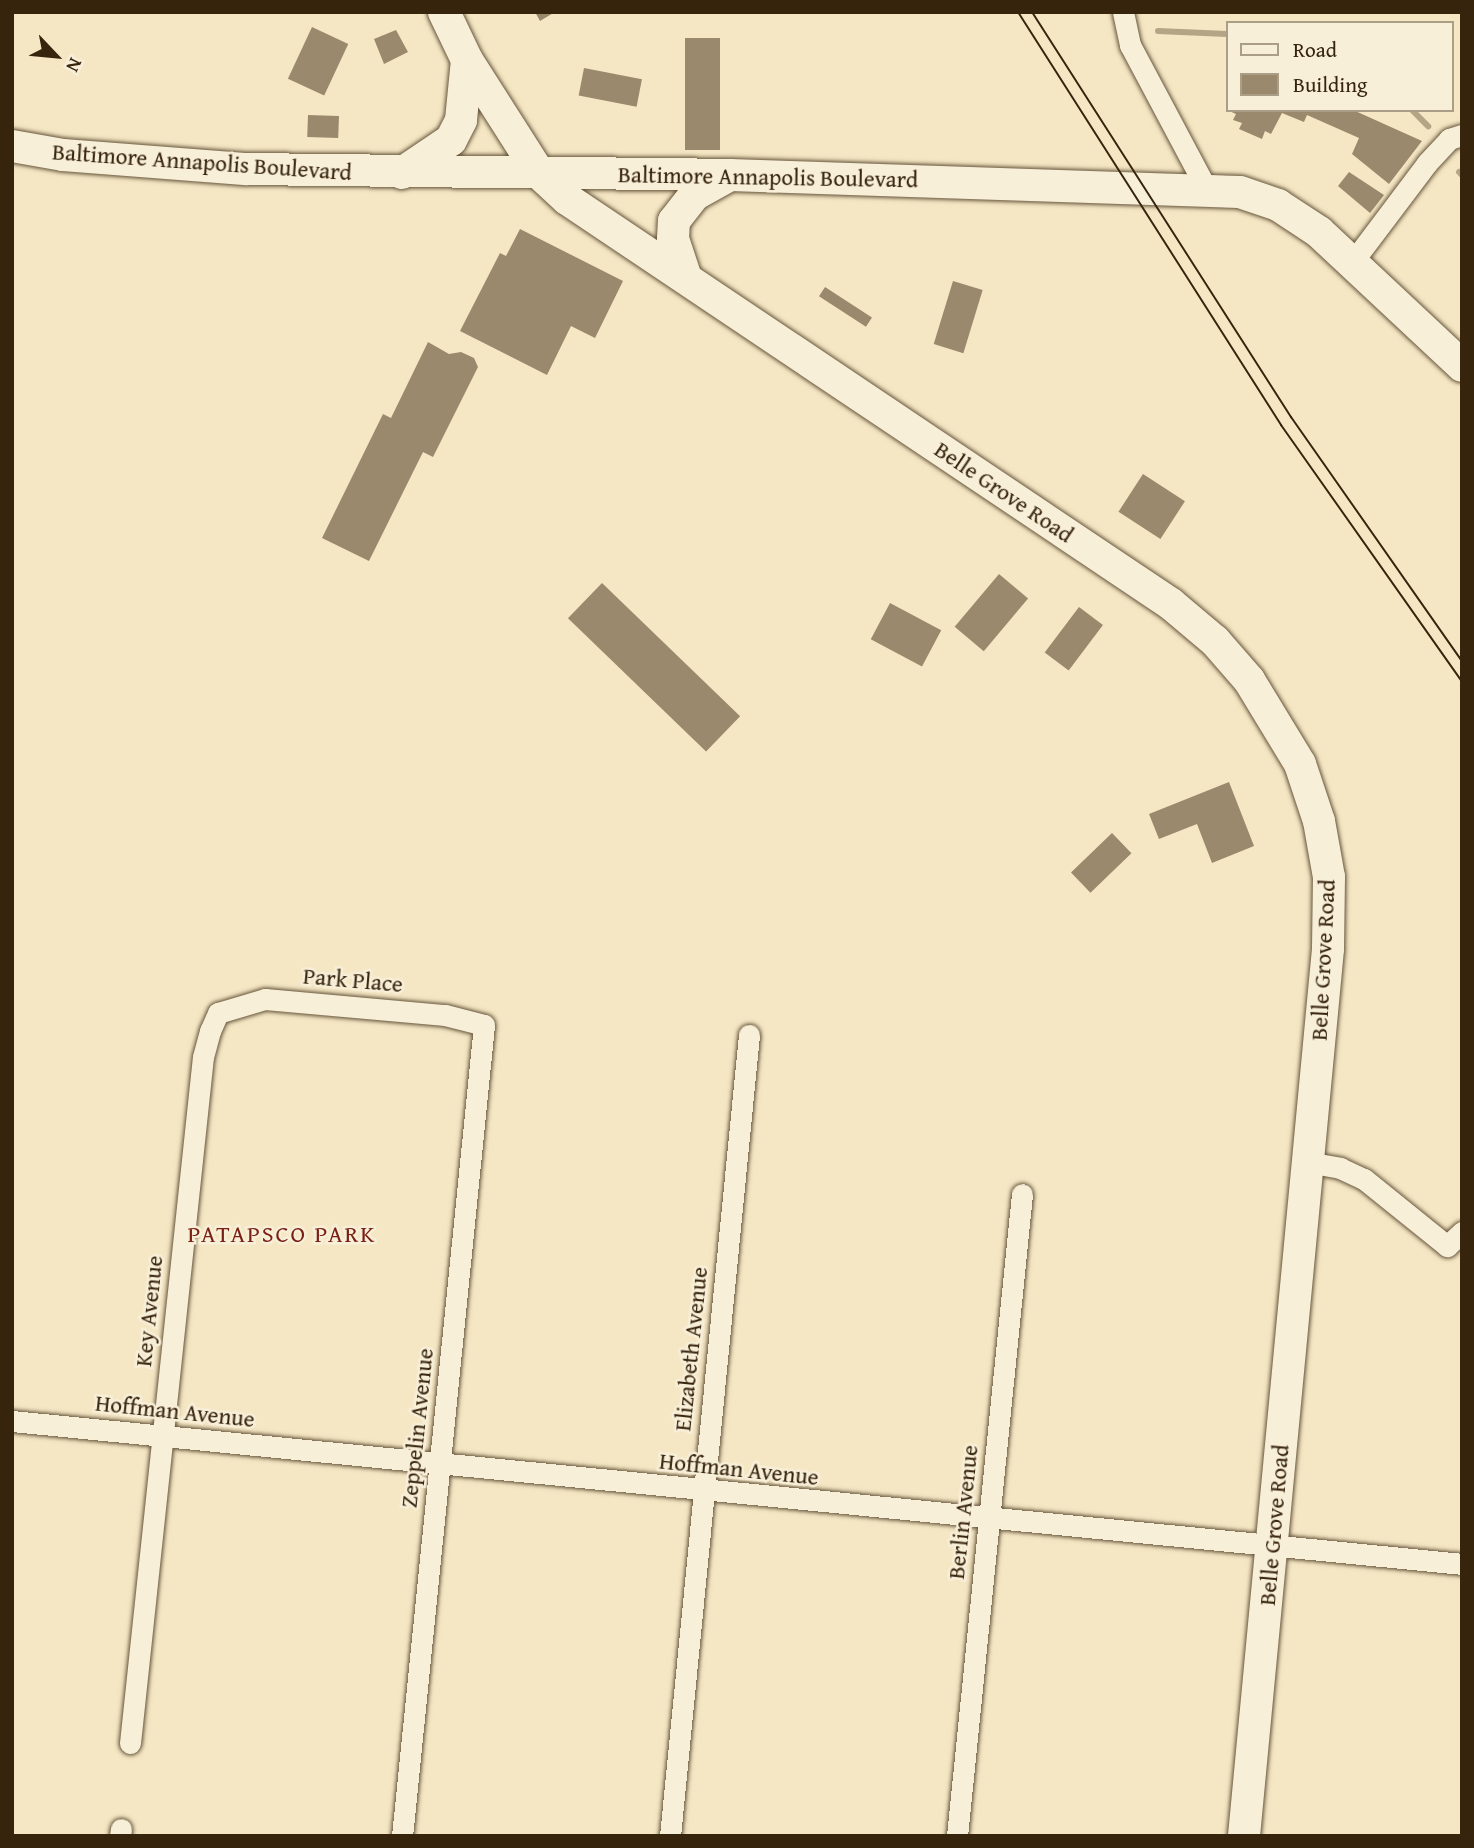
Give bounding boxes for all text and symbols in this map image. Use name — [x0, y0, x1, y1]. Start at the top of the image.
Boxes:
north arrow — [21, 21, 91, 91]
legend — [1226, 21, 1453, 112]
text: Road — [1293, 34, 1337, 65]
text: N — [60, 53, 90, 77]
text: Building — [1293, 69, 1367, 100]
street label: Baltimore Annapolis Boulevard — [51, 138, 353, 186]
street label: Baltimore Annapolis Boulevard — [618, 161, 918, 193]
street label: Belle Grove Road — [929, 435, 1079, 549]
street label: Belle Grove Road — [1305, 879, 1341, 1041]
street label: Park Place — [302, 962, 404, 998]
district label: PATAPSCO PARK — [189, 1220, 375, 1248]
street label: Key Avenue — [129, 1254, 169, 1368]
street label: Elizabeth Avenue — [669, 1266, 713, 1432]
street label: Zeppelin Avenue — [395, 1347, 439, 1509]
street label: Hoffman Avenue — [94, 1389, 256, 1433]
street label: Berlin Avenue — [942, 1443, 984, 1581]
street label: Belle Grove Road — [1253, 1443, 1295, 1607]
street label: Hoffman Avenue — [658, 1447, 820, 1491]

